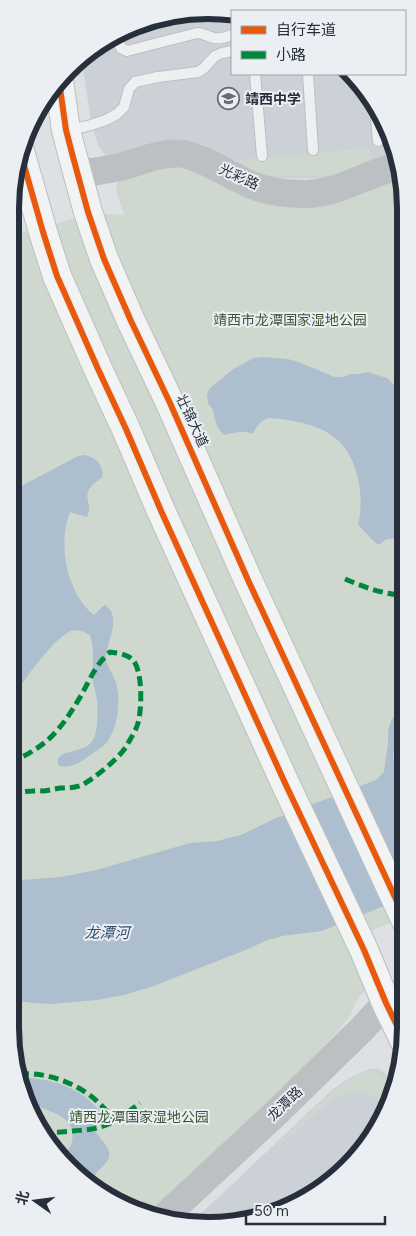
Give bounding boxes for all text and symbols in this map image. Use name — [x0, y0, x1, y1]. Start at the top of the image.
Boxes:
legend — [231, 10, 406, 75]
text: 自行车道 — [276, 21, 336, 39]
text: 小路 — [276, 46, 306, 64]
school or university icon: 靖西中学 — [217, 87, 241, 111]
place label: 靖西中学 — [245, 91, 301, 108]
street label: 光彩路 — [216, 161, 262, 193]
park label: 靖西市龙潭国家湿地公园 — [213, 312, 367, 329]
street label: 壮锦大道 — [172, 392, 212, 450]
water label: 龙潭河 — [84, 924, 132, 942]
street label: 龙潭路 — [264, 1083, 306, 1125]
park label: 靖西龙潭国家湿地公园 — [69, 1109, 209, 1126]
north arrow — [10, 1176, 60, 1226]
text: 北 — [13, 1189, 33, 1207]
scale bar — [246, 1194, 385, 1226]
text: 50 m — [254, 1202, 289, 1220]

